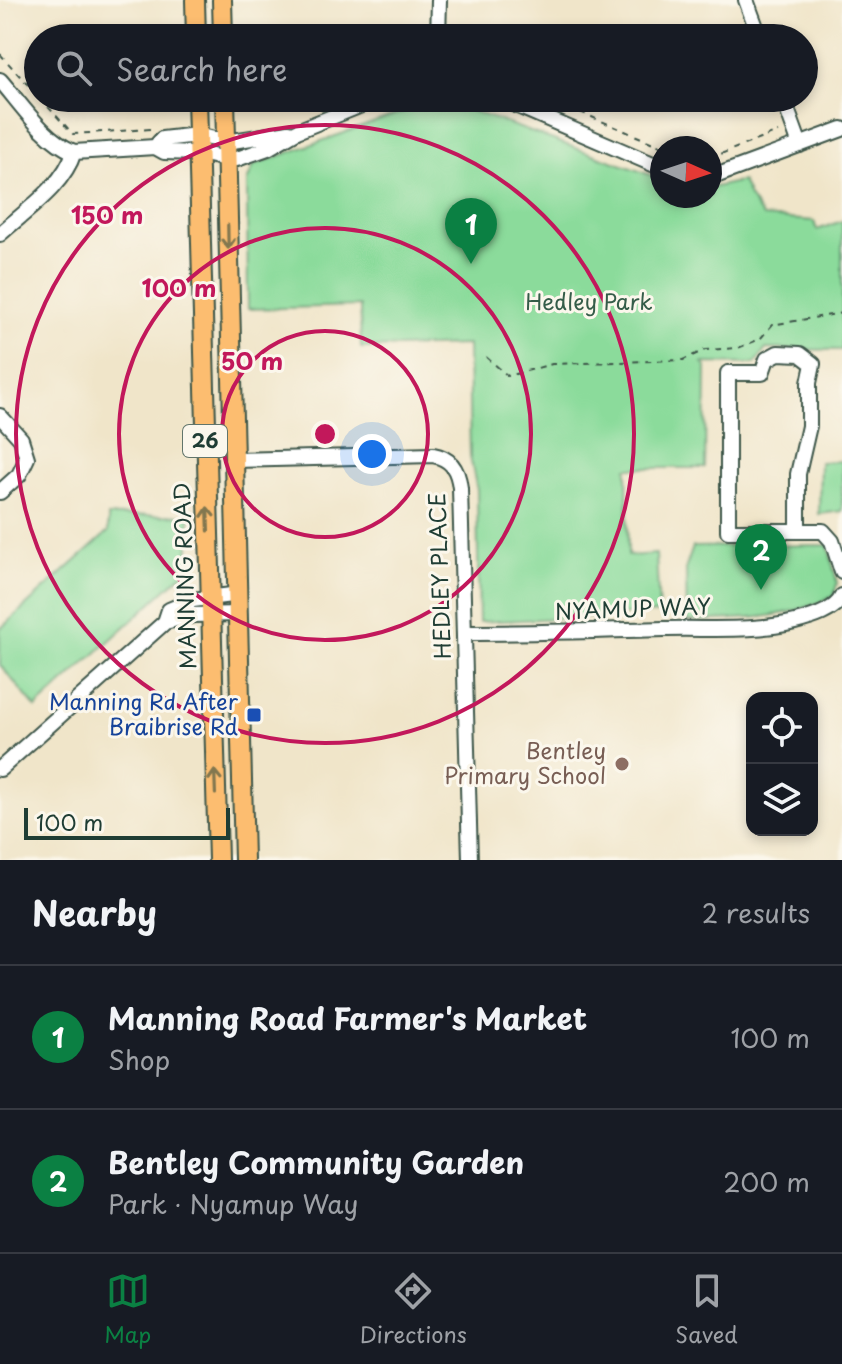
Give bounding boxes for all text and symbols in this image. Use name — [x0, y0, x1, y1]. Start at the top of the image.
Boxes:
search box — [24, 24, 818, 112]
icon: search — [52, 46, 96, 90]
text: Search here — [116, 46, 288, 91]
north arrow — [650, 136, 722, 208]
text: 150 m — [71, 196, 143, 232]
pin: 1 — [445, 198, 497, 264]
one-way arrow — [221, 223, 236, 250]
text: 100 m — [142, 269, 216, 305]
park label: Hedley Park — [525, 284, 653, 317]
text: 50 m — [221, 342, 283, 378]
centre of rings — [311, 420, 339, 448]
road number: 26 — [183, 425, 227, 457]
your location — [352, 434, 392, 474]
street label: MANNING ROAD — [164, 482, 203, 670]
street label: HEDLEY PLACE — [419, 492, 458, 660]
one-way arrow — [200, 506, 215, 533]
pin: 2 — [735, 524, 787, 590]
street label: NYAMUP WAY — [554, 588, 712, 627]
place label: Manning Rd After Braibrise Rd — [49, 684, 239, 742]
map controls — [746, 692, 818, 836]
button: locate — [746, 692, 818, 764]
marker: Manning Rd After Braibrise Rd — [245, 706, 263, 724]
place label: Bentley Primary School — [444, 733, 606, 791]
marker: Bentley Primary School — [613, 755, 631, 773]
button: layers — [746, 764, 818, 836]
one-way arrow — [208, 769, 223, 796]
scale bar — [24, 804, 230, 840]
text: 100 m — [36, 805, 103, 838]
text: Nearby — [32, 886, 157, 938]
text: 2 results — [702, 893, 810, 932]
text: Manning Road Farmer's Market — [108, 995, 587, 1040]
text: 1 — [52, 1018, 64, 1057]
text: 100 m — [730, 1018, 810, 1057]
text: Shop — [108, 1040, 170, 1079]
text: Bentley Community Garden — [108, 1139, 524, 1184]
text: 2 — [49, 1162, 67, 1201]
text: 200 m — [723, 1162, 810, 1201]
text: Park · Nyamup Way — [108, 1184, 358, 1223]
tab: Map — [104, 1269, 151, 1350]
tab: Directions — [360, 1269, 467, 1350]
tab: Saved — [675, 1269, 738, 1350]

